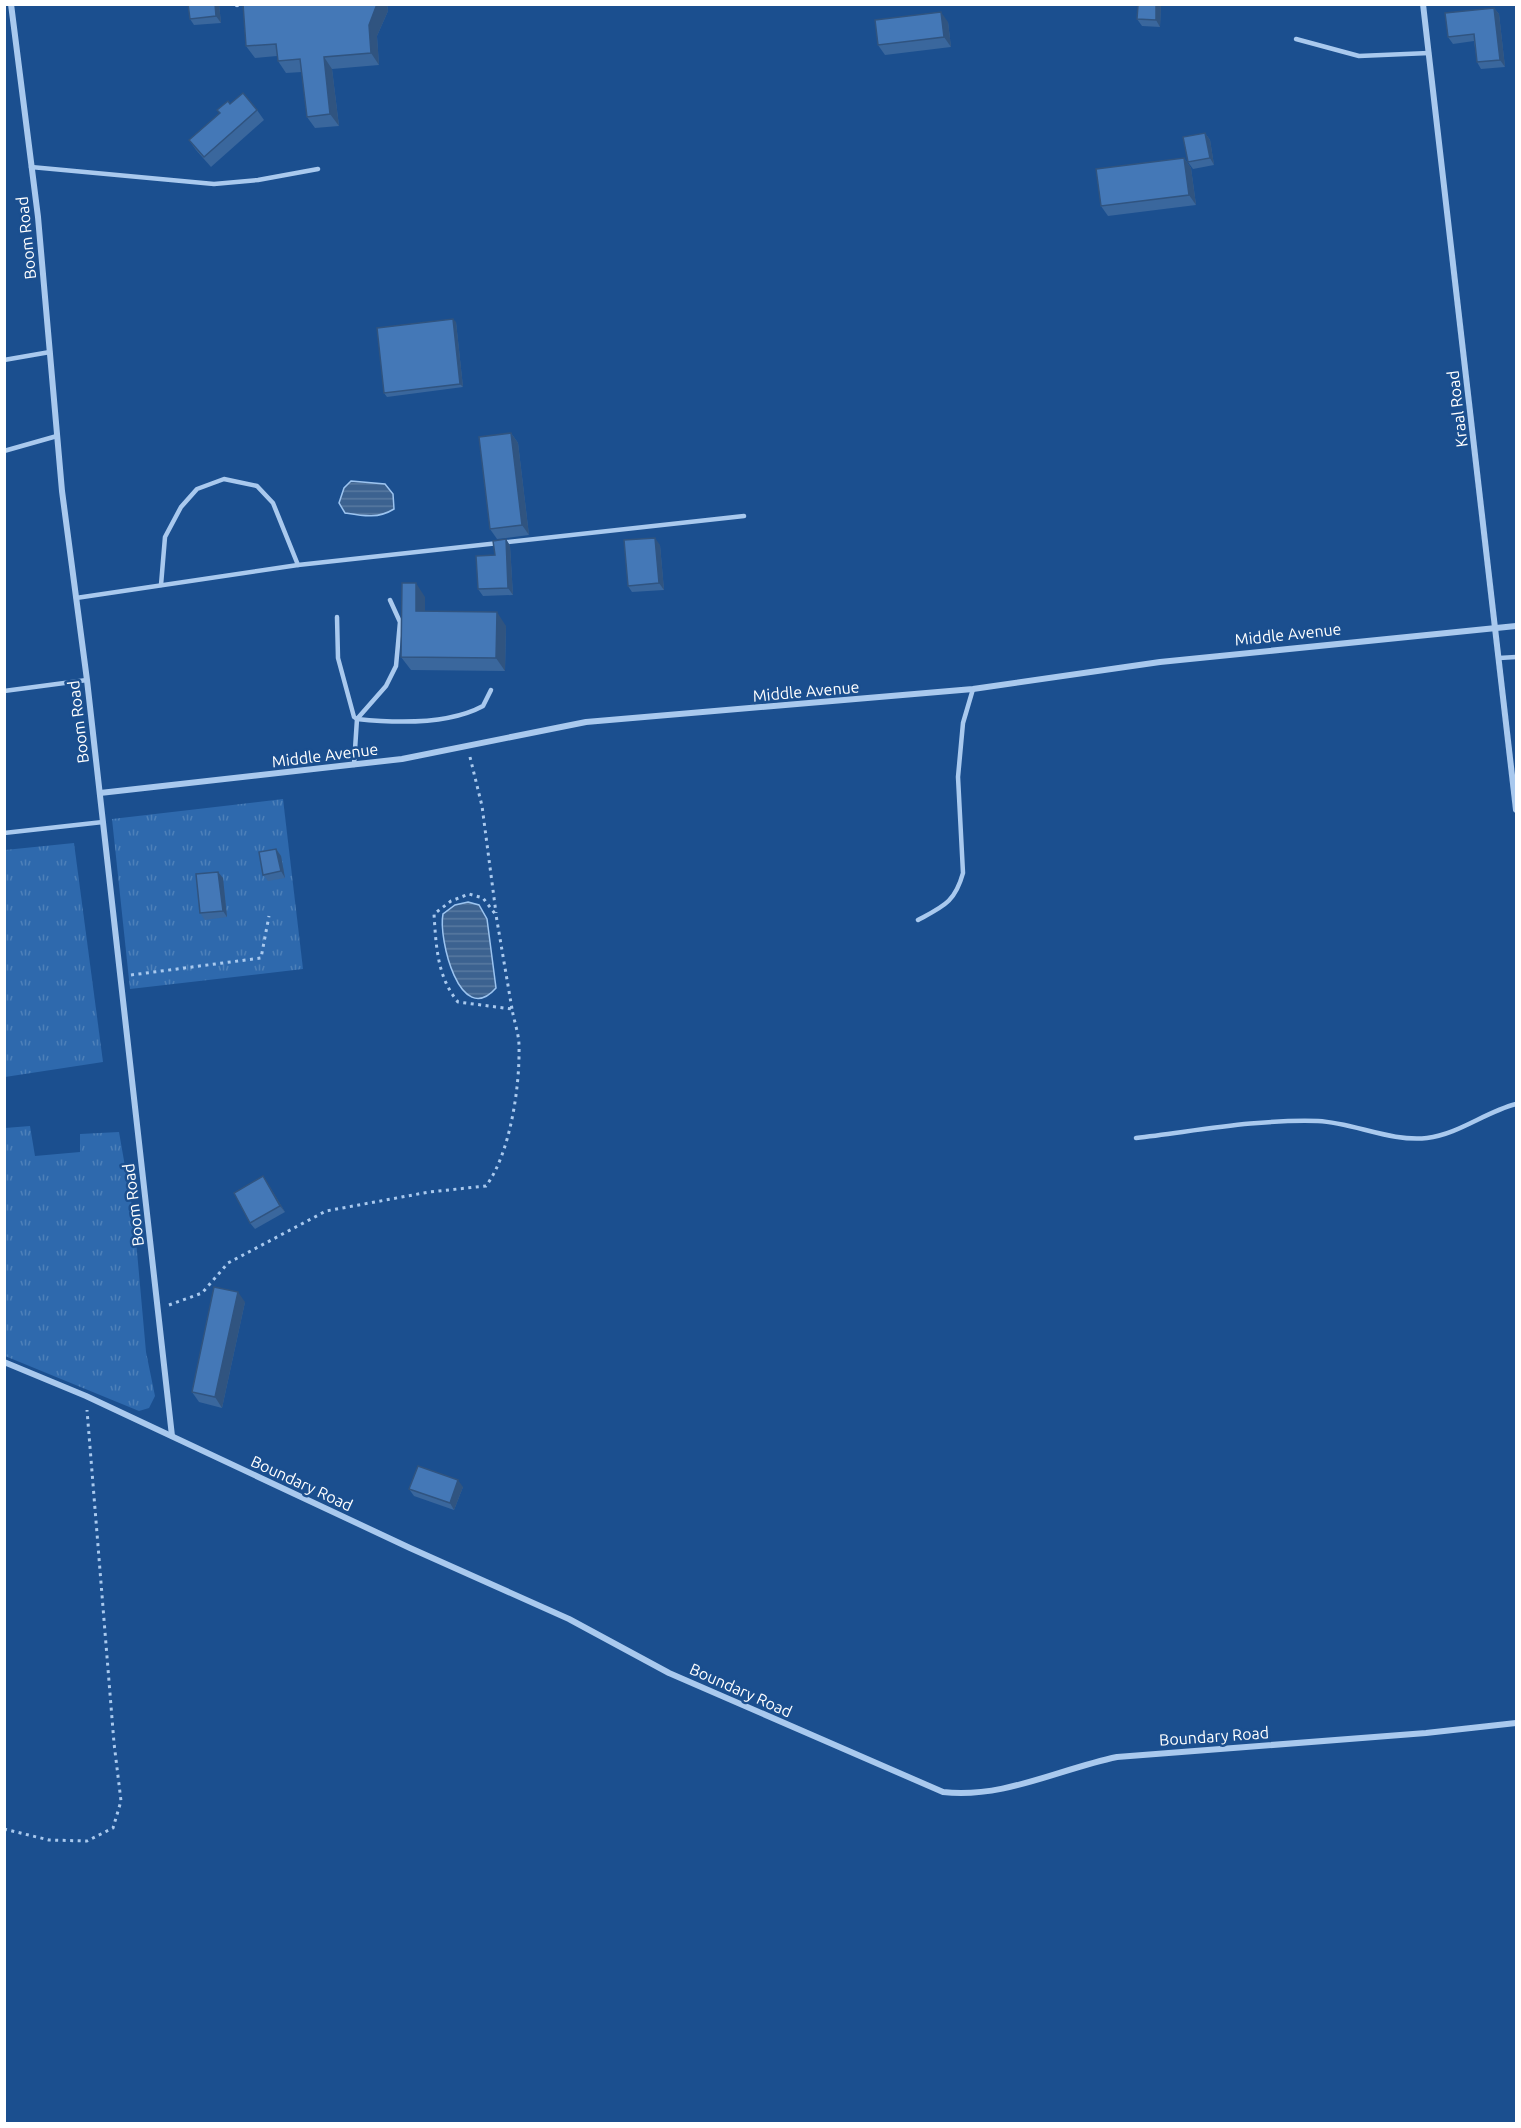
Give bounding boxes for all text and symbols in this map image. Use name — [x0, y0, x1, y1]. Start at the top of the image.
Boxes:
street label: Boom Road — [13, 196, 39, 280]
street label: Kraal Road — [1443, 370, 1471, 448]
street label: Middle Avenue — [1234, 619, 1342, 649]
street label: Middle Avenue — [752, 677, 860, 705]
street label: Boom Road — [64, 680, 92, 764]
street label: Middle Avenue — [271, 740, 379, 770]
street label: Boom Road — [119, 1163, 147, 1247]
street label: Boundary Road — [248, 1452, 356, 1514]
street label: Boundary Road — [687, 1659, 795, 1721]
street label: Boundary Road — [1158, 1723, 1270, 1749]

